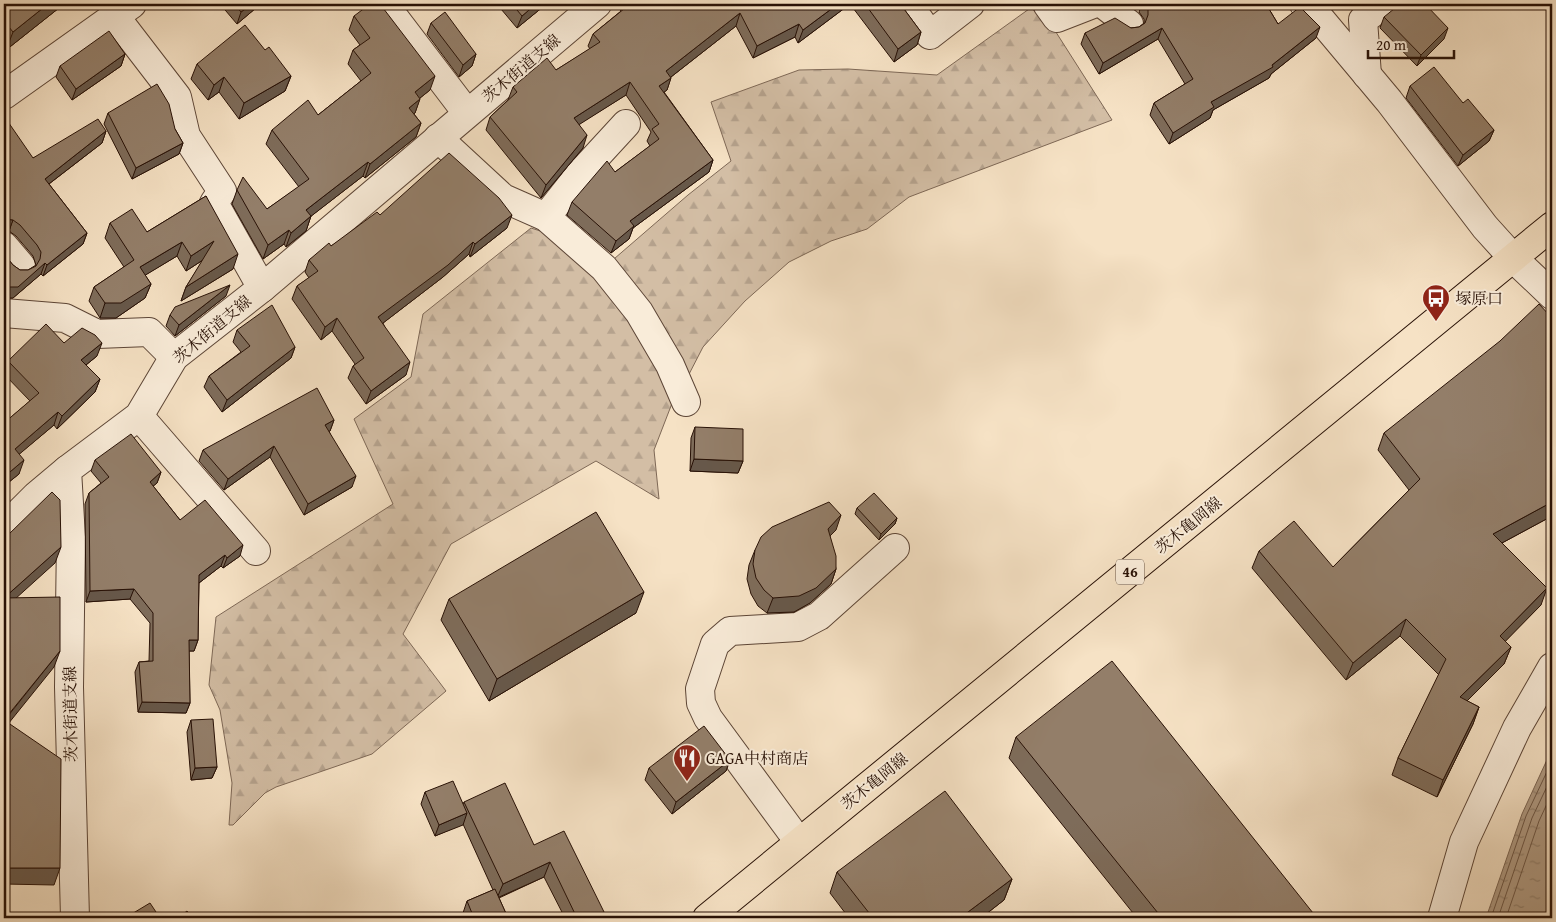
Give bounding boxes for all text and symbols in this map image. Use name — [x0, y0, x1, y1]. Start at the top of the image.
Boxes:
street label: 茨木街道支線 — [477, 28, 565, 108]
scale bar — [1368, 28, 1455, 60]
text: 20 m — [1376, 34, 1407, 55]
bus stop icon: 塚原口 — [1421, 283, 1451, 322]
place label: 塚原口 — [1455, 286, 1503, 310]
street label: 茨木街道支線 — [168, 289, 256, 369]
street label: 茨木亀岡線 — [1149, 490, 1227, 560]
road number: 46 — [1116, 560, 1144, 584]
street label: 茨木街道支線 — [57, 666, 83, 762]
restaurant icon: GAGA中村商店 — [672, 743, 702, 782]
place label: GAGA中村商店 — [706, 746, 808, 770]
street label: 茨木亀岡線 — [835, 746, 913, 816]

